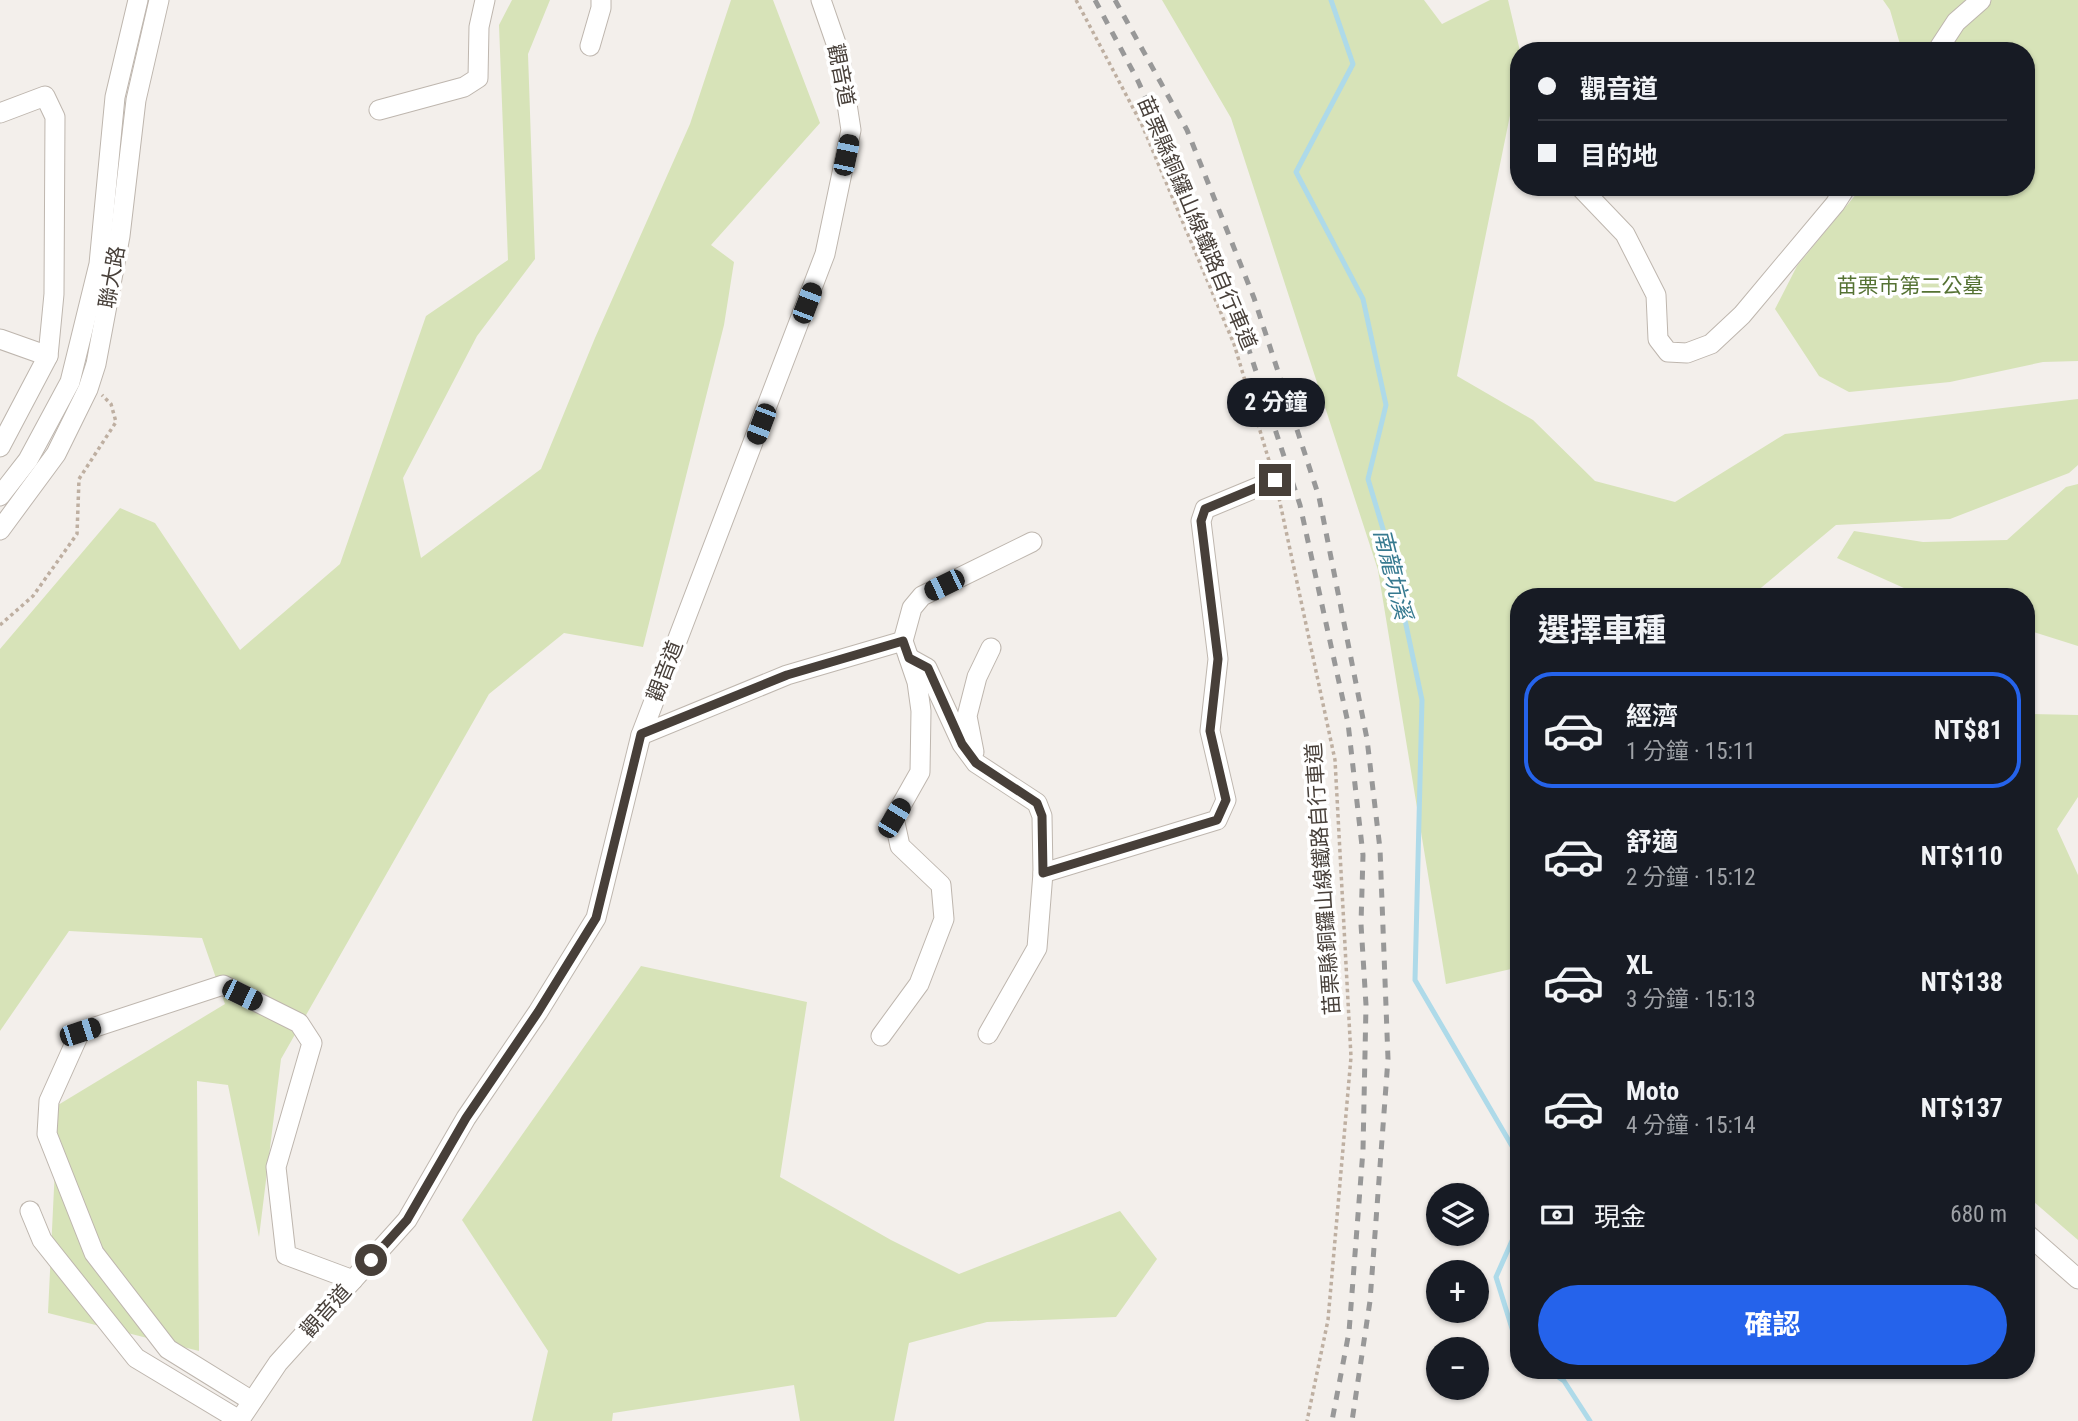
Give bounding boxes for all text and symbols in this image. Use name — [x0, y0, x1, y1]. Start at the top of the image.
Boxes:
street label: 觀音道 — [823, 42, 859, 108]
text: 觀音道 — [1580, 74, 1658, 104]
street label: 苗栗縣銅鑼山線鐵路自行車道 — [1133, 93, 1261, 353]
car — [832, 132, 861, 178]
text: 目的地 — [1580, 141, 1658, 171]
street label: 聯大路 — [95, 244, 129, 310]
park label: 苗栗市第二公墓 — [1837, 274, 1984, 298]
car — [790, 280, 825, 326]
callout: 2 分鐘 — [1226, 378, 1324, 428]
text: 2 分鐘 — [1245, 389, 1307, 416]
car — [744, 401, 779, 447]
route end — [1259, 464, 1291, 496]
water label: 南龍坑溪 — [1368, 526, 1417, 625]
car — [921, 566, 968, 604]
text: 選擇車種 — [1538, 611, 1666, 649]
street label: 觀音道 — [643, 637, 687, 705]
icon: car — [1542, 699, 1605, 762]
text: 經濟 — [1626, 701, 1678, 731]
text: NT$81 — [1934, 715, 2003, 745]
text: 1 分鐘 · 15:11 — [1626, 738, 1756, 765]
street label: 苗栗縣銅鑼山線鐵路自行車道 — [1302, 742, 1344, 1016]
car — [875, 795, 914, 841]
icon: car — [1542, 825, 1605, 888]
text: 舒適 — [1626, 827, 1678, 857]
text: NT$110 — [1921, 841, 2003, 871]
text: 2 分鐘 · 15:12 — [1626, 864, 1756, 891]
text: XL — [1626, 950, 1653, 980]
icon: car — [1542, 951, 1605, 1014]
text: NT$138 — [1921, 967, 2003, 997]
car — [219, 976, 266, 1014]
text: 3 分鐘 · 15:13 — [1626, 986, 1756, 1013]
car — [57, 1016, 104, 1048]
text: Moto — [1626, 1076, 1679, 1106]
icon: car — [1542, 1077, 1605, 1140]
text: NT$137 — [1921, 1093, 2003, 1123]
text: 4 分鐘 · 15:14 — [1626, 1112, 1756, 1139]
map controls — [1426, 1183, 1489, 1400]
button: layers — [1426, 1183, 1489, 1246]
icon: cash — [1538, 1196, 1576, 1234]
text: 680 m — [1950, 1201, 2007, 1228]
text: 現金 — [1594, 1202, 1646, 1232]
route start — [355, 1244, 387, 1276]
button: + — [1426, 1260, 1489, 1323]
street label: 觀音道 — [296, 1280, 356, 1342]
button: 確認 — [1538, 1285, 2007, 1365]
button: − — [1426, 1337, 1489, 1400]

